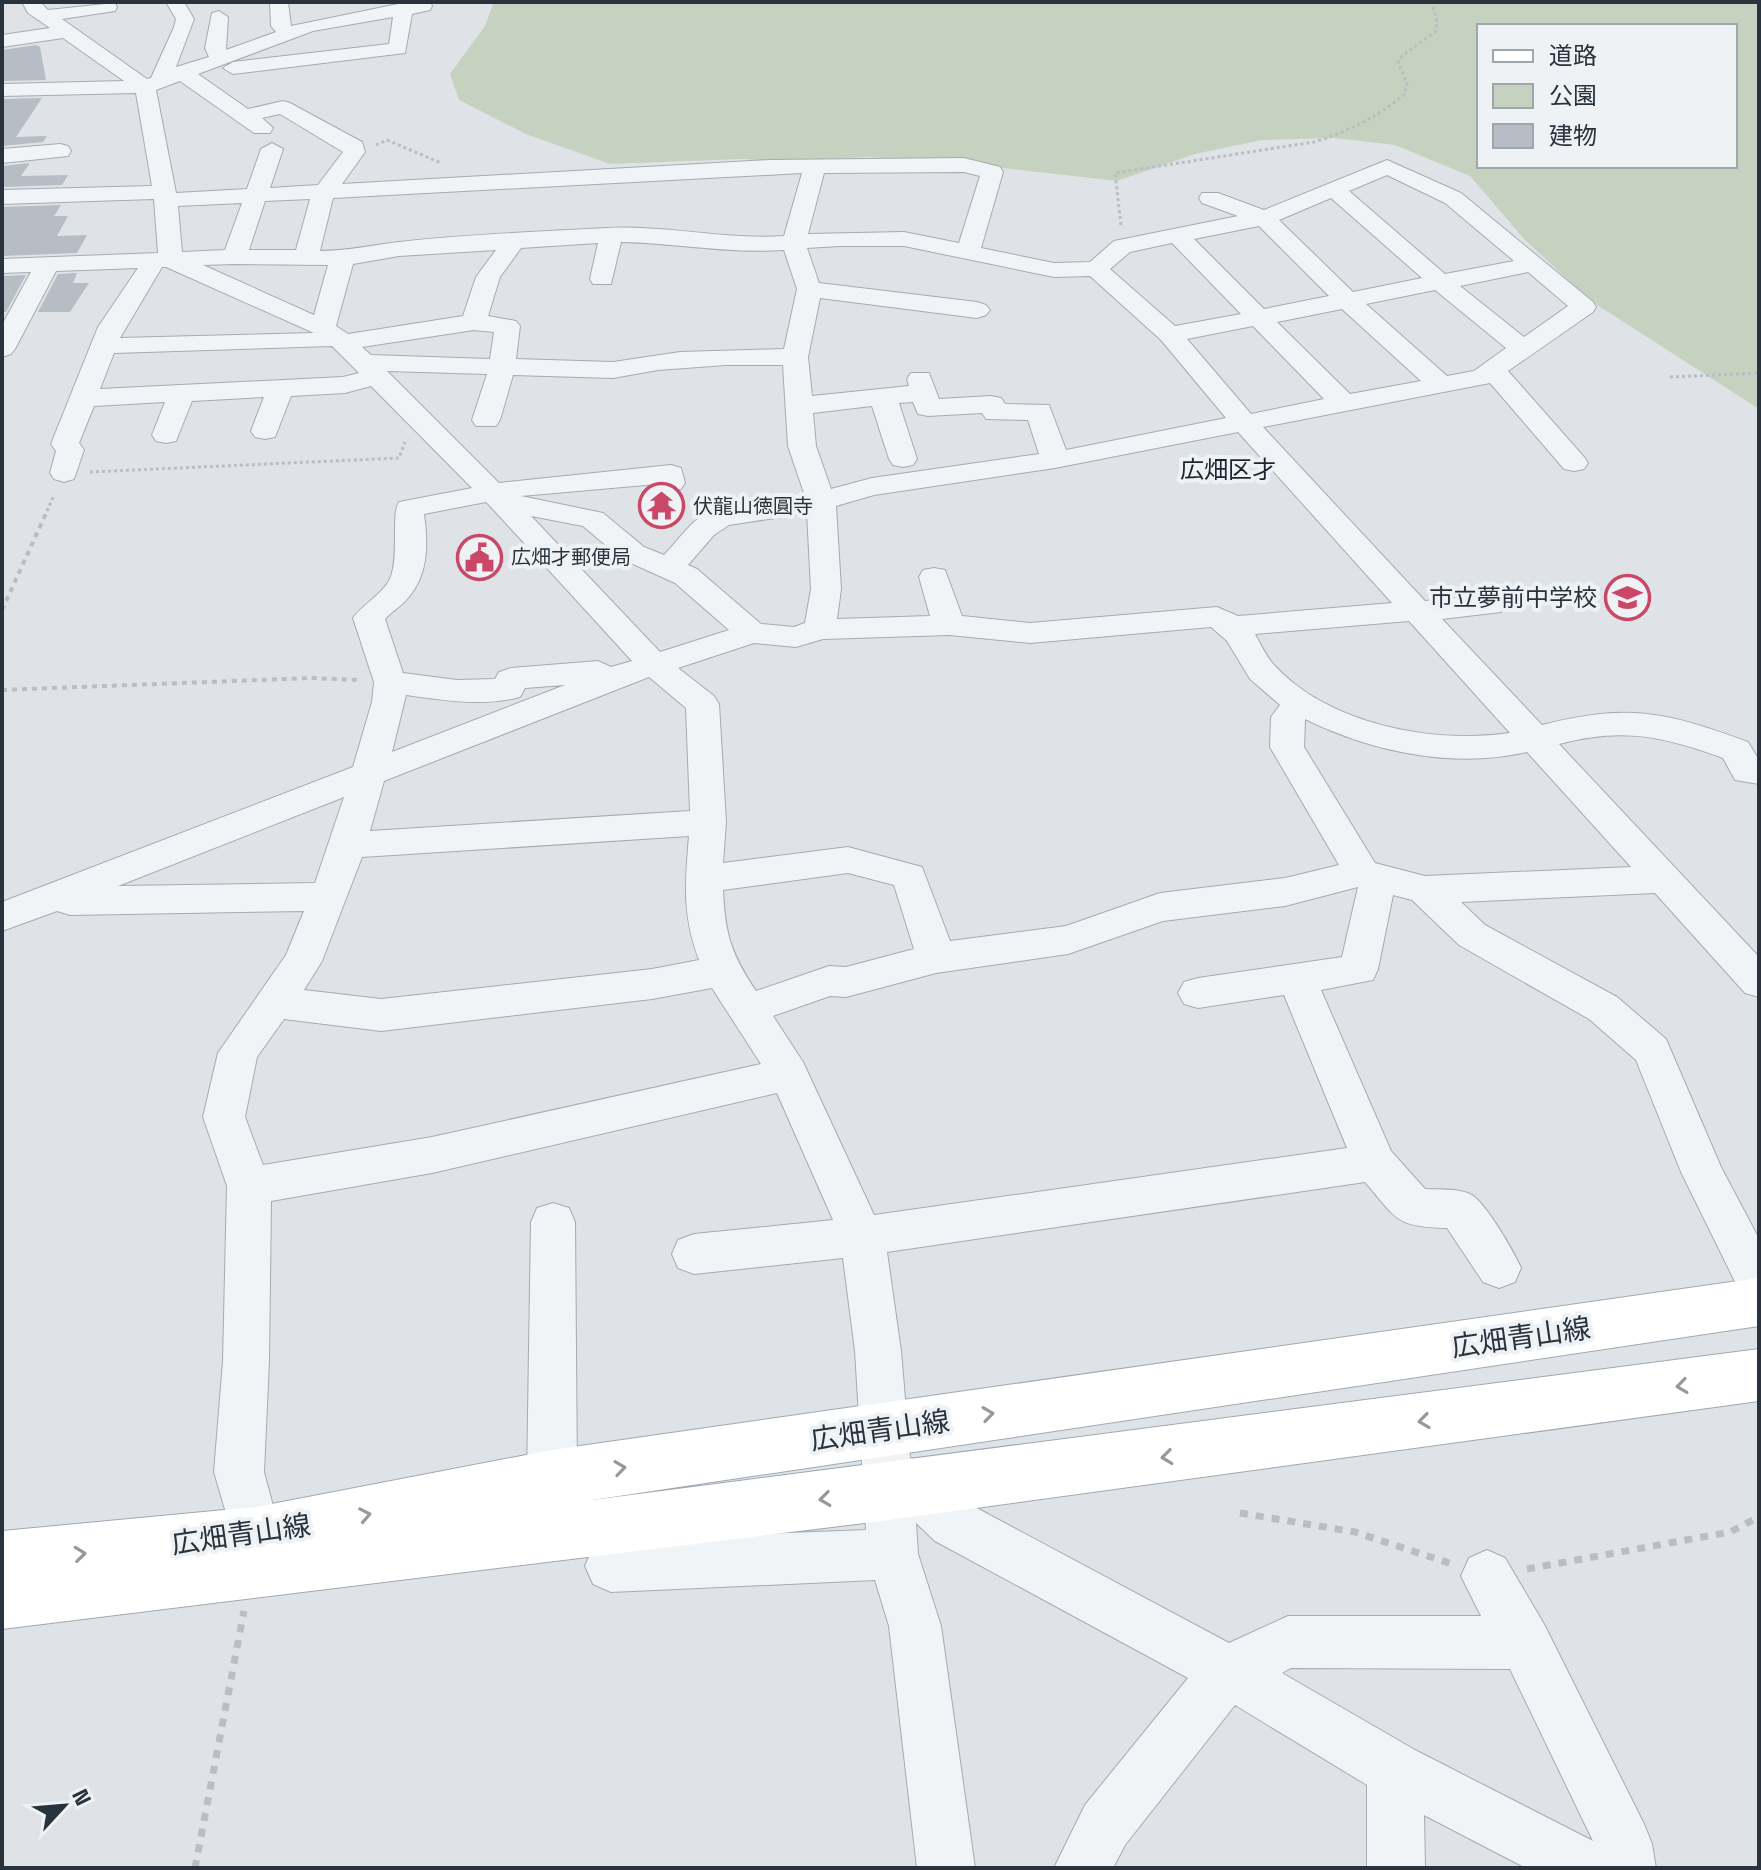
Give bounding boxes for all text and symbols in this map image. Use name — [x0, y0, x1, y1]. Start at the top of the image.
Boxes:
legend — [1477, 24, 1737, 168]
text: 道路 — [1549, 40, 1597, 71]
text: 公園 — [1549, 80, 1597, 111]
text: 建物 — [1549, 120, 1597, 151]
district label: 広畑区才 — [1180, 454, 1276, 485]
temple icon: 伏龍山徳圓寺 — [638, 482, 686, 530]
place label: 伏龍山徳圓寺 — [693, 493, 813, 519]
public building icon: 広畑才郵便局 — [456, 533, 504, 581]
place label: 広畑才郵便局 — [511, 544, 631, 570]
school or university icon: 市立夢前中学校 — [1604, 574, 1652, 622]
place label: 市立夢前中学校 — [1429, 582, 1597, 613]
street label: 広畑青山線 — [1449, 1309, 1593, 1365]
one-way arrow — [1675, 1377, 1689, 1394]
street label: 広畑青山線 — [808, 1402, 952, 1458]
one-way arrow — [982, 1406, 995, 1423]
one-way arrow — [1417, 1412, 1431, 1429]
one-way arrow — [1160, 1448, 1173, 1465]
one-way arrow — [613, 1460, 627, 1477]
one-way arrow — [818, 1491, 831, 1508]
street label: 広畑青山線 — [169, 1506, 313, 1562]
one-way arrow — [357, 1507, 371, 1524]
one-way arrow — [74, 1545, 87, 1562]
north arrow — [24, 1766, 104, 1846]
text: N — [66, 1784, 98, 1810]

